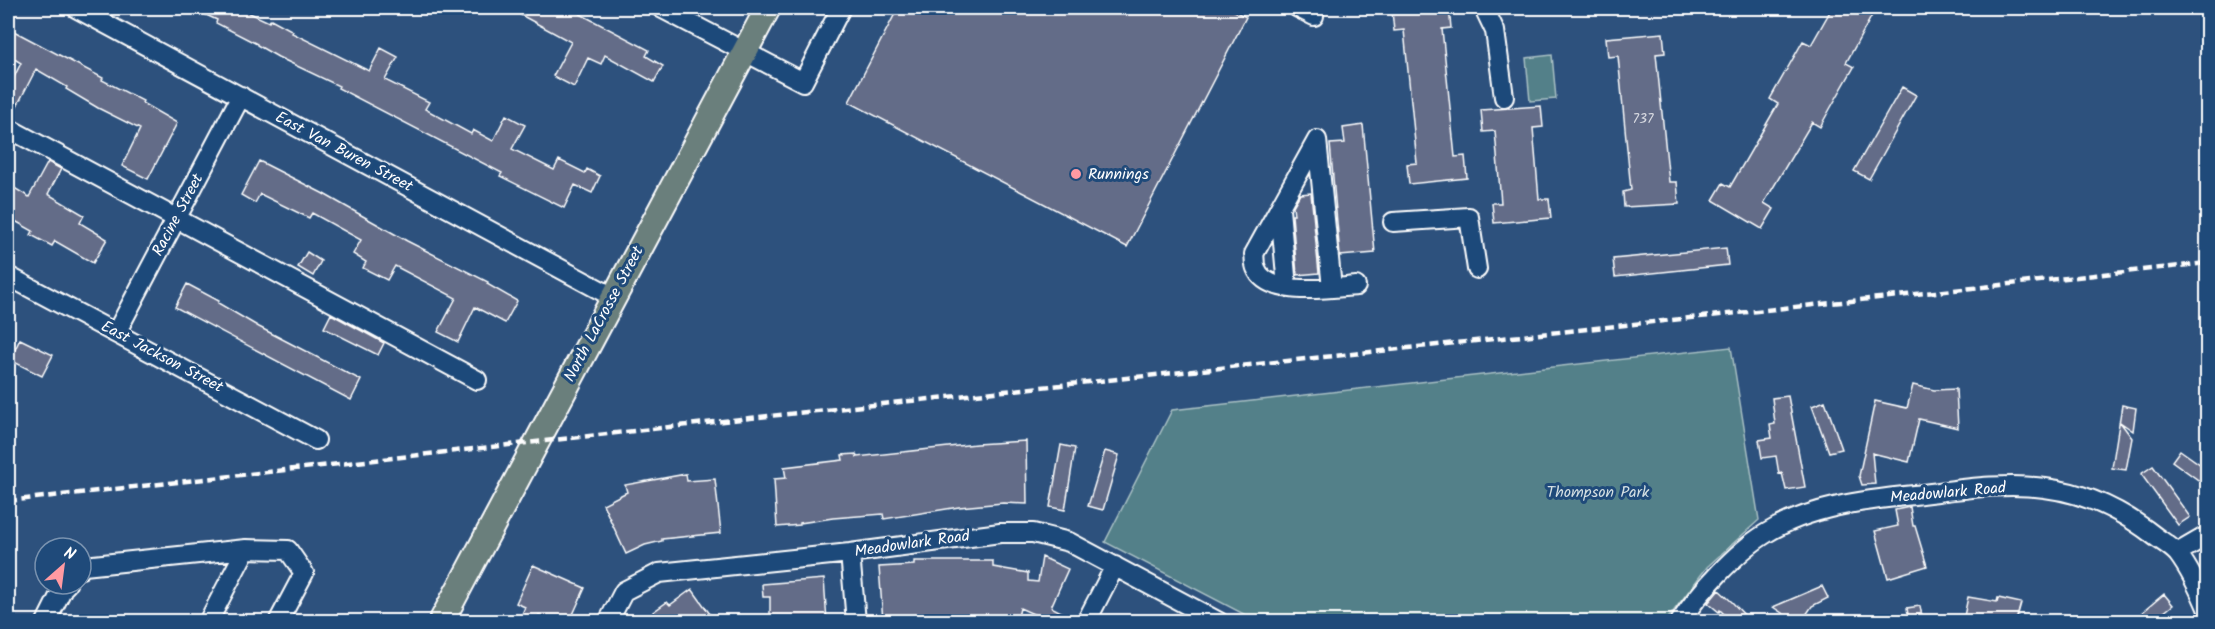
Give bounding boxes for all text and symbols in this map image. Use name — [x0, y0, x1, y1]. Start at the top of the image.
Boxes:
street label: East Van Buren Street — [271, 105, 418, 199]
house number: 737 — [1633, 108, 1654, 130]
place label: Runnings — [1088, 162, 1149, 187]
marker: Runnings — [1069, 167, 1083, 181]
street label: Racine Street — [146, 168, 211, 261]
street label: North LaCrosse Street — [558, 241, 651, 386]
street label: East Jackson Street — [96, 314, 228, 400]
street label: Meadowlark Road — [1889, 475, 2008, 511]
park label: Thompson Park — [1547, 480, 1650, 505]
street label: Meadowlark Road — [853, 523, 972, 564]
north arrow — [33, 536, 93, 596]
text: N — [59, 541, 80, 567]

